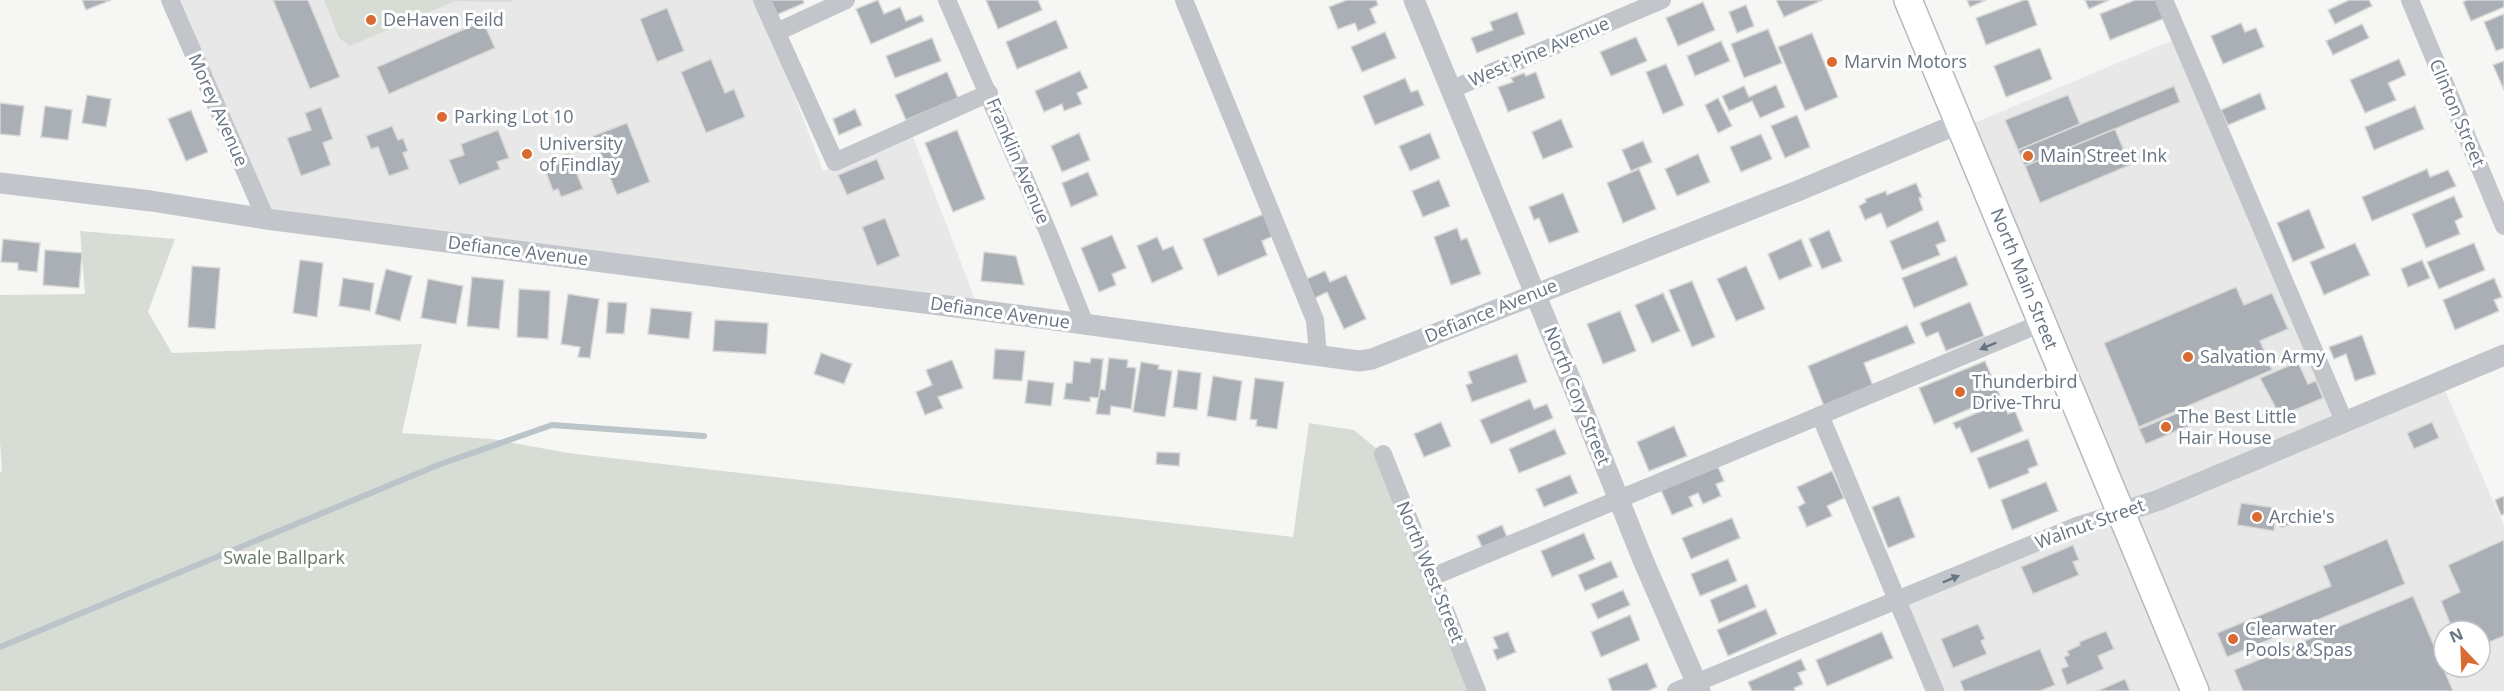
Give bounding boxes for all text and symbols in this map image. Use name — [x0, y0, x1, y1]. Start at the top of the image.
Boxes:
place label: DeHaven Feild — [383, 7, 504, 31]
street label: West Pine Avenue — [1465, 11, 1612, 91]
marker: DeHaven Feild — [364, 13, 378, 27]
place label: Marvin Motors — [1844, 49, 1967, 73]
street label: Morey Avenue — [183, 50, 254, 170]
marker: Marvin Motors — [1825, 55, 1839, 69]
street label: Clinton Street — [2424, 55, 2491, 170]
street label: Franklin Avenue — [982, 94, 1056, 227]
place label: Parking Lot 10 — [454, 104, 574, 128]
marker: Parking Lot 10 — [435, 110, 449, 124]
place label: University of Findlay — [539, 131, 624, 176]
place label: Main Street Ink — [2040, 143, 2167, 167]
marker: University of Findlay — [520, 147, 534, 161]
marker: Main Street Ink — [2021, 149, 2035, 163]
street label: North Main Street — [1986, 204, 2064, 353]
street label: Defiance Avenue — [447, 230, 590, 271]
street label: Defiance Avenue — [1421, 273, 1560, 348]
street label: Defiance Avenue — [929, 290, 1072, 334]
street label: North Cory Street — [1539, 323, 1617, 468]
one-way arrow — [1979, 342, 1997, 351]
place label: Salvation Army — [2200, 344, 2326, 368]
marker: Salvation Army — [2181, 350, 2195, 364]
place label: Thunderbird Drive-Thru — [1972, 369, 2077, 414]
marker: Thunderbird Drive-Thru — [1953, 385, 1967, 399]
place label: The Best Little Hair House — [2178, 404, 2297, 449]
marker: The Best Little Hair House — [2159, 420, 2173, 434]
street label: Walnut Street — [2032, 492, 2148, 554]
street label: North West Street — [1392, 497, 1470, 646]
place label: Archie's — [2269, 504, 2335, 528]
marker: Archie's — [2250, 510, 2264, 524]
park label: Swale Ballpark — [223, 545, 345, 569]
one-way arrow — [1942, 574, 1960, 583]
place label: Clearwater Pools & Spas — [2245, 616, 2353, 661]
north arrow — [2432, 619, 2492, 679]
text: N — [2446, 623, 2466, 648]
marker: Clearwater Pools & Spas — [2226, 632, 2240, 646]

